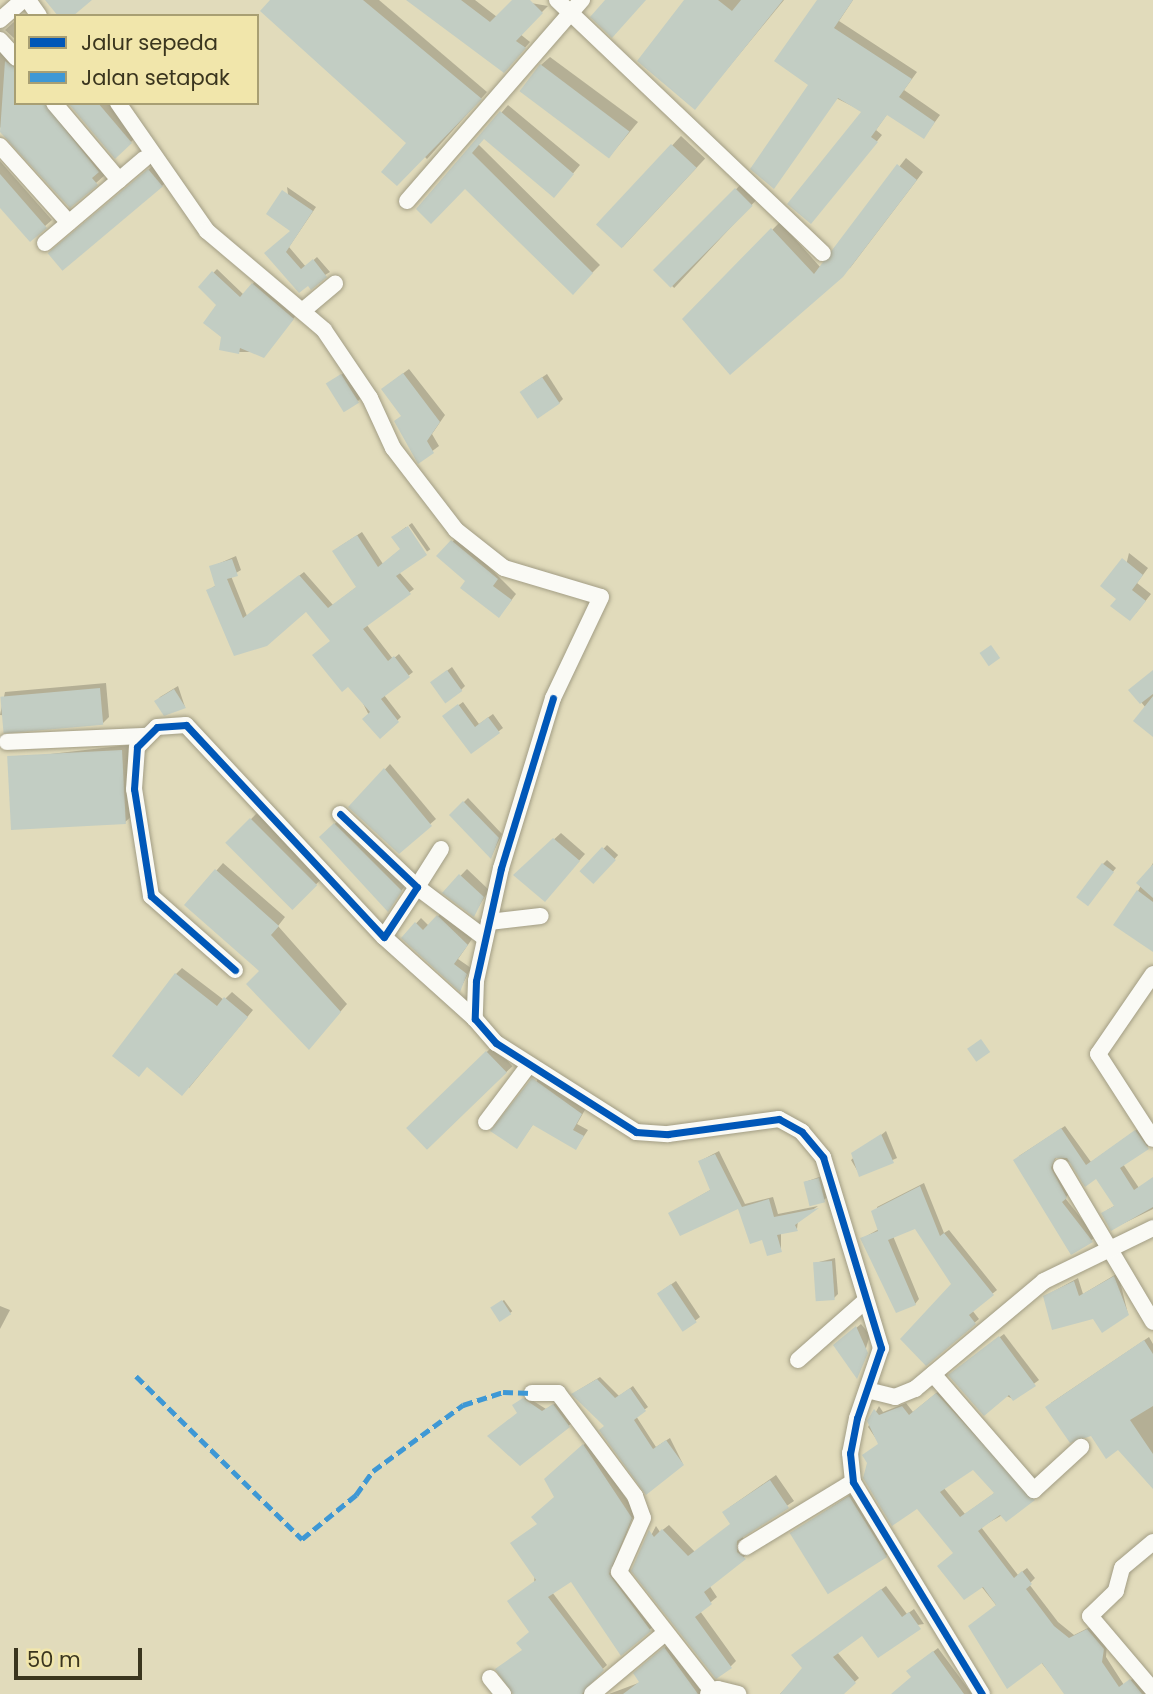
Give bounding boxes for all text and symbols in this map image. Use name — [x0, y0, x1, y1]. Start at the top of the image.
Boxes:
legend — [14, 14, 259, 105]
text: Jalur sepeda — [81, 28, 218, 57]
text: Jalan setapak — [81, 63, 230, 92]
scale bar — [18, 1634, 145, 1678]
text: 50 m — [27, 1645, 81, 1674]

